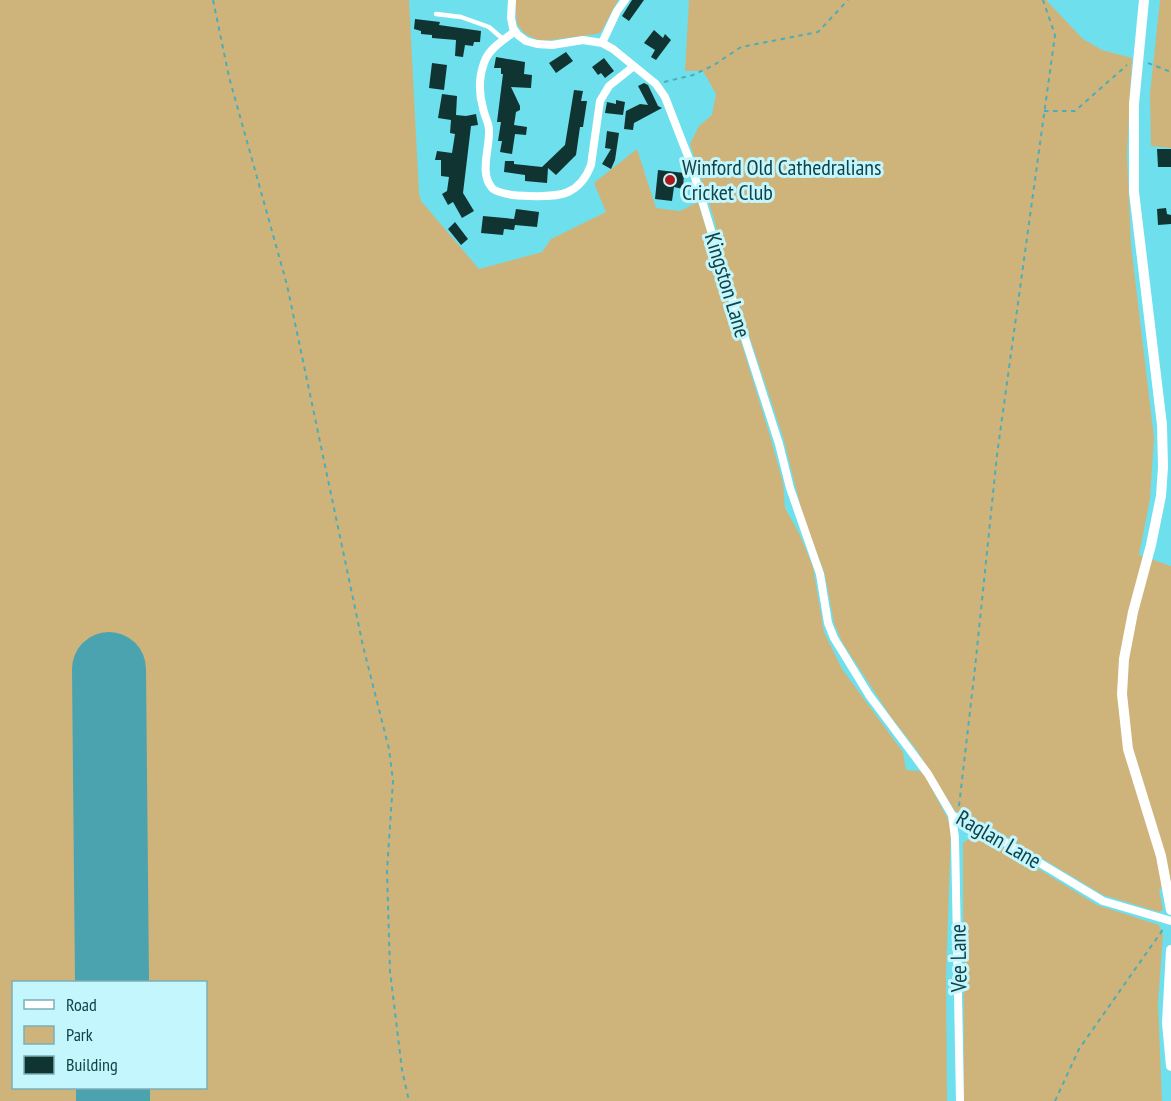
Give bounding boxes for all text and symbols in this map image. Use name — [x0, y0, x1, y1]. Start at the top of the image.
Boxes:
place label: Winford Old Cathedralians Cricket Club — [682, 153, 881, 206]
marker: Winford Old Cathedralians Cricket Club — [663, 173, 677, 187]
street label: Kingston Lane — [699, 229, 757, 341]
street label: Raglan Lane — [952, 804, 1046, 874]
street label: Vee Lane — [943, 924, 973, 993]
legend — [12, 981, 207, 1089]
text: Road — [66, 993, 97, 1016]
text: Park — [66, 1023, 93, 1046]
text: Building — [66, 1053, 118, 1076]

